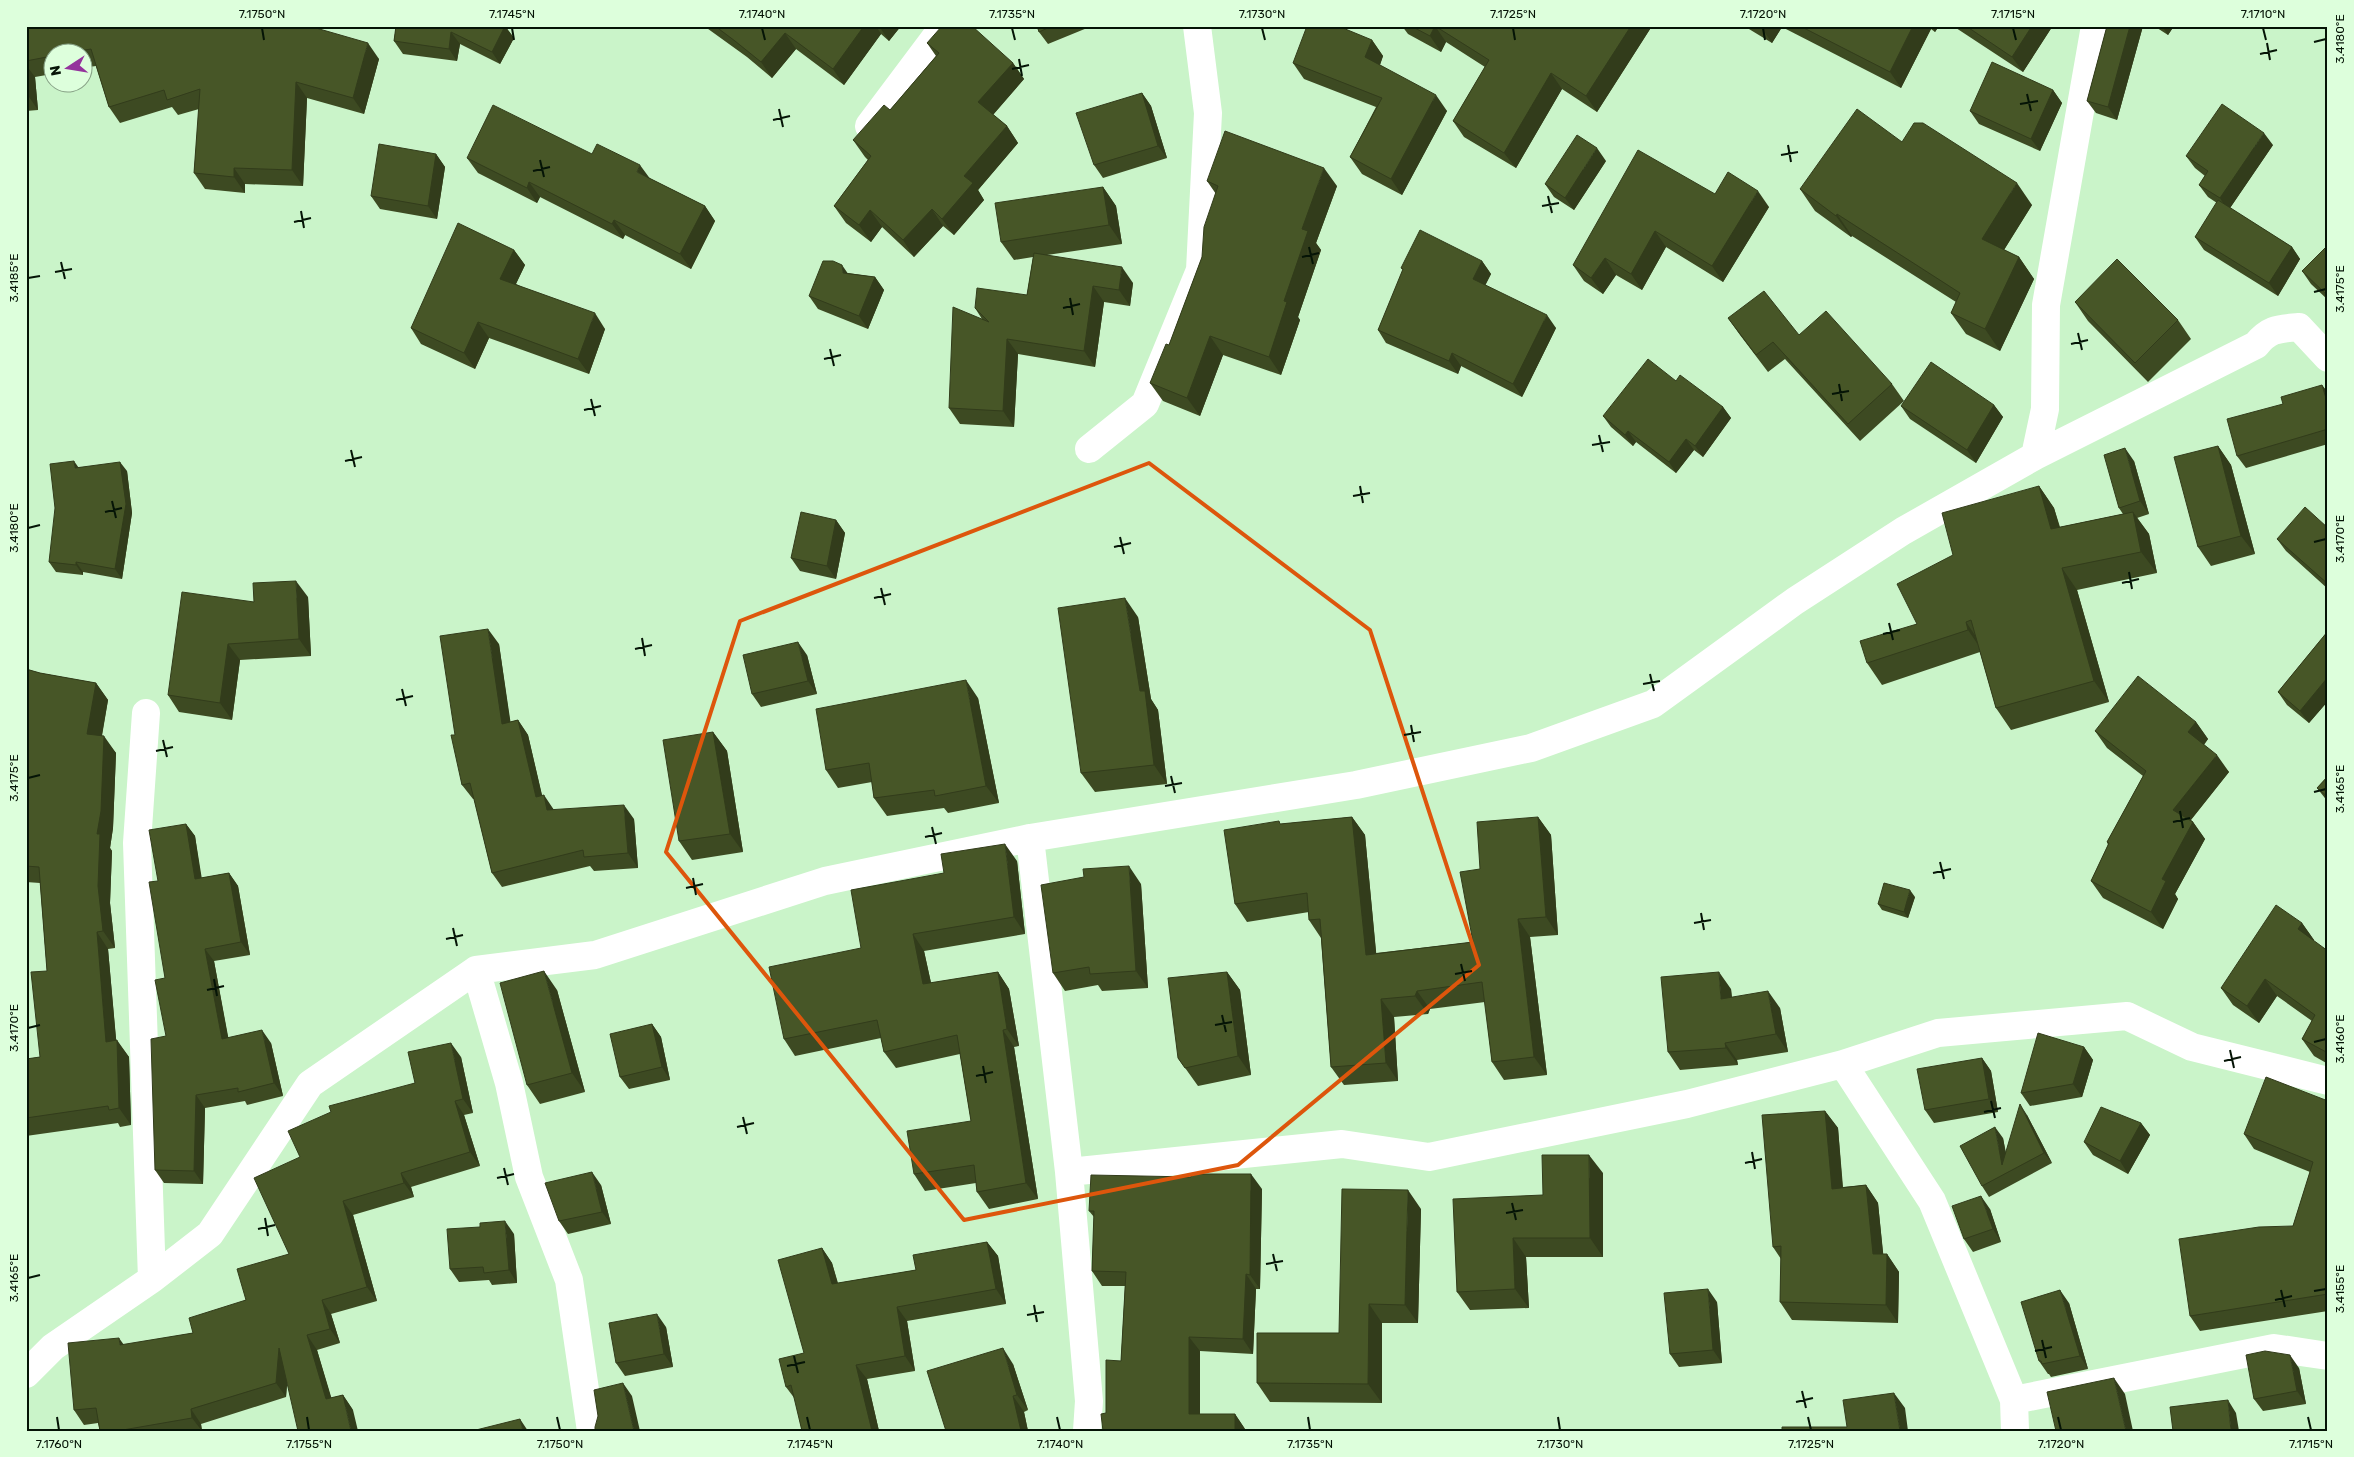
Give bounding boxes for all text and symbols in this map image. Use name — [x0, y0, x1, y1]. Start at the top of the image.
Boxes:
text: 7.1750°N — [239, 7, 285, 21]
text: 7.1745°N — [489, 7, 535, 21]
text: 7.1740°N — [739, 7, 785, 21]
text: 7.1735°N — [989, 7, 1035, 21]
text: 7.1730°N — [1239, 7, 1285, 21]
text: 7.1725°N — [1490, 7, 1536, 21]
text: 7.1720°N — [1740, 7, 1786, 21]
text: 7.1715°N — [1991, 7, 2035, 21]
text: 7.1710°N — [2241, 7, 2285, 21]
text: 3.4180°E — [2333, 14, 2347, 64]
north arrow — [42, 42, 92, 92]
text: N — [46, 64, 65, 77]
text: 3.4185°E — [7, 253, 21, 303]
text: 3.4175°E — [2333, 265, 2347, 313]
text: 3.4180°E — [7, 503, 21, 553]
text: 3.4170°E — [2333, 515, 2347, 563]
text: 3.4175°E — [7, 754, 21, 802]
text: 3.4165°E — [2333, 765, 2347, 813]
text: 3.4170°E — [7, 1004, 21, 1052]
text: 3.4160°E — [2333, 1014, 2347, 1064]
text: 3.4165°E — [7, 1254, 21, 1302]
text: 3.4155°E — [2333, 1265, 2347, 1313]
text: 7.1760°N — [36, 1437, 82, 1451]
text: 7.1755°N — [286, 1437, 332, 1451]
text: 7.1750°N — [537, 1437, 583, 1451]
text: 7.1745°N — [787, 1437, 833, 1451]
text: 7.1740°N — [1037, 1437, 1083, 1451]
text: 7.1735°N — [1287, 1437, 1333, 1451]
text: 7.1730°N — [1537, 1437, 1583, 1451]
text: 7.1725°N — [1788, 1437, 1834, 1451]
text: 7.1720°N — [2038, 1437, 2084, 1451]
text: 7.1715°N — [2289, 1437, 2333, 1451]

